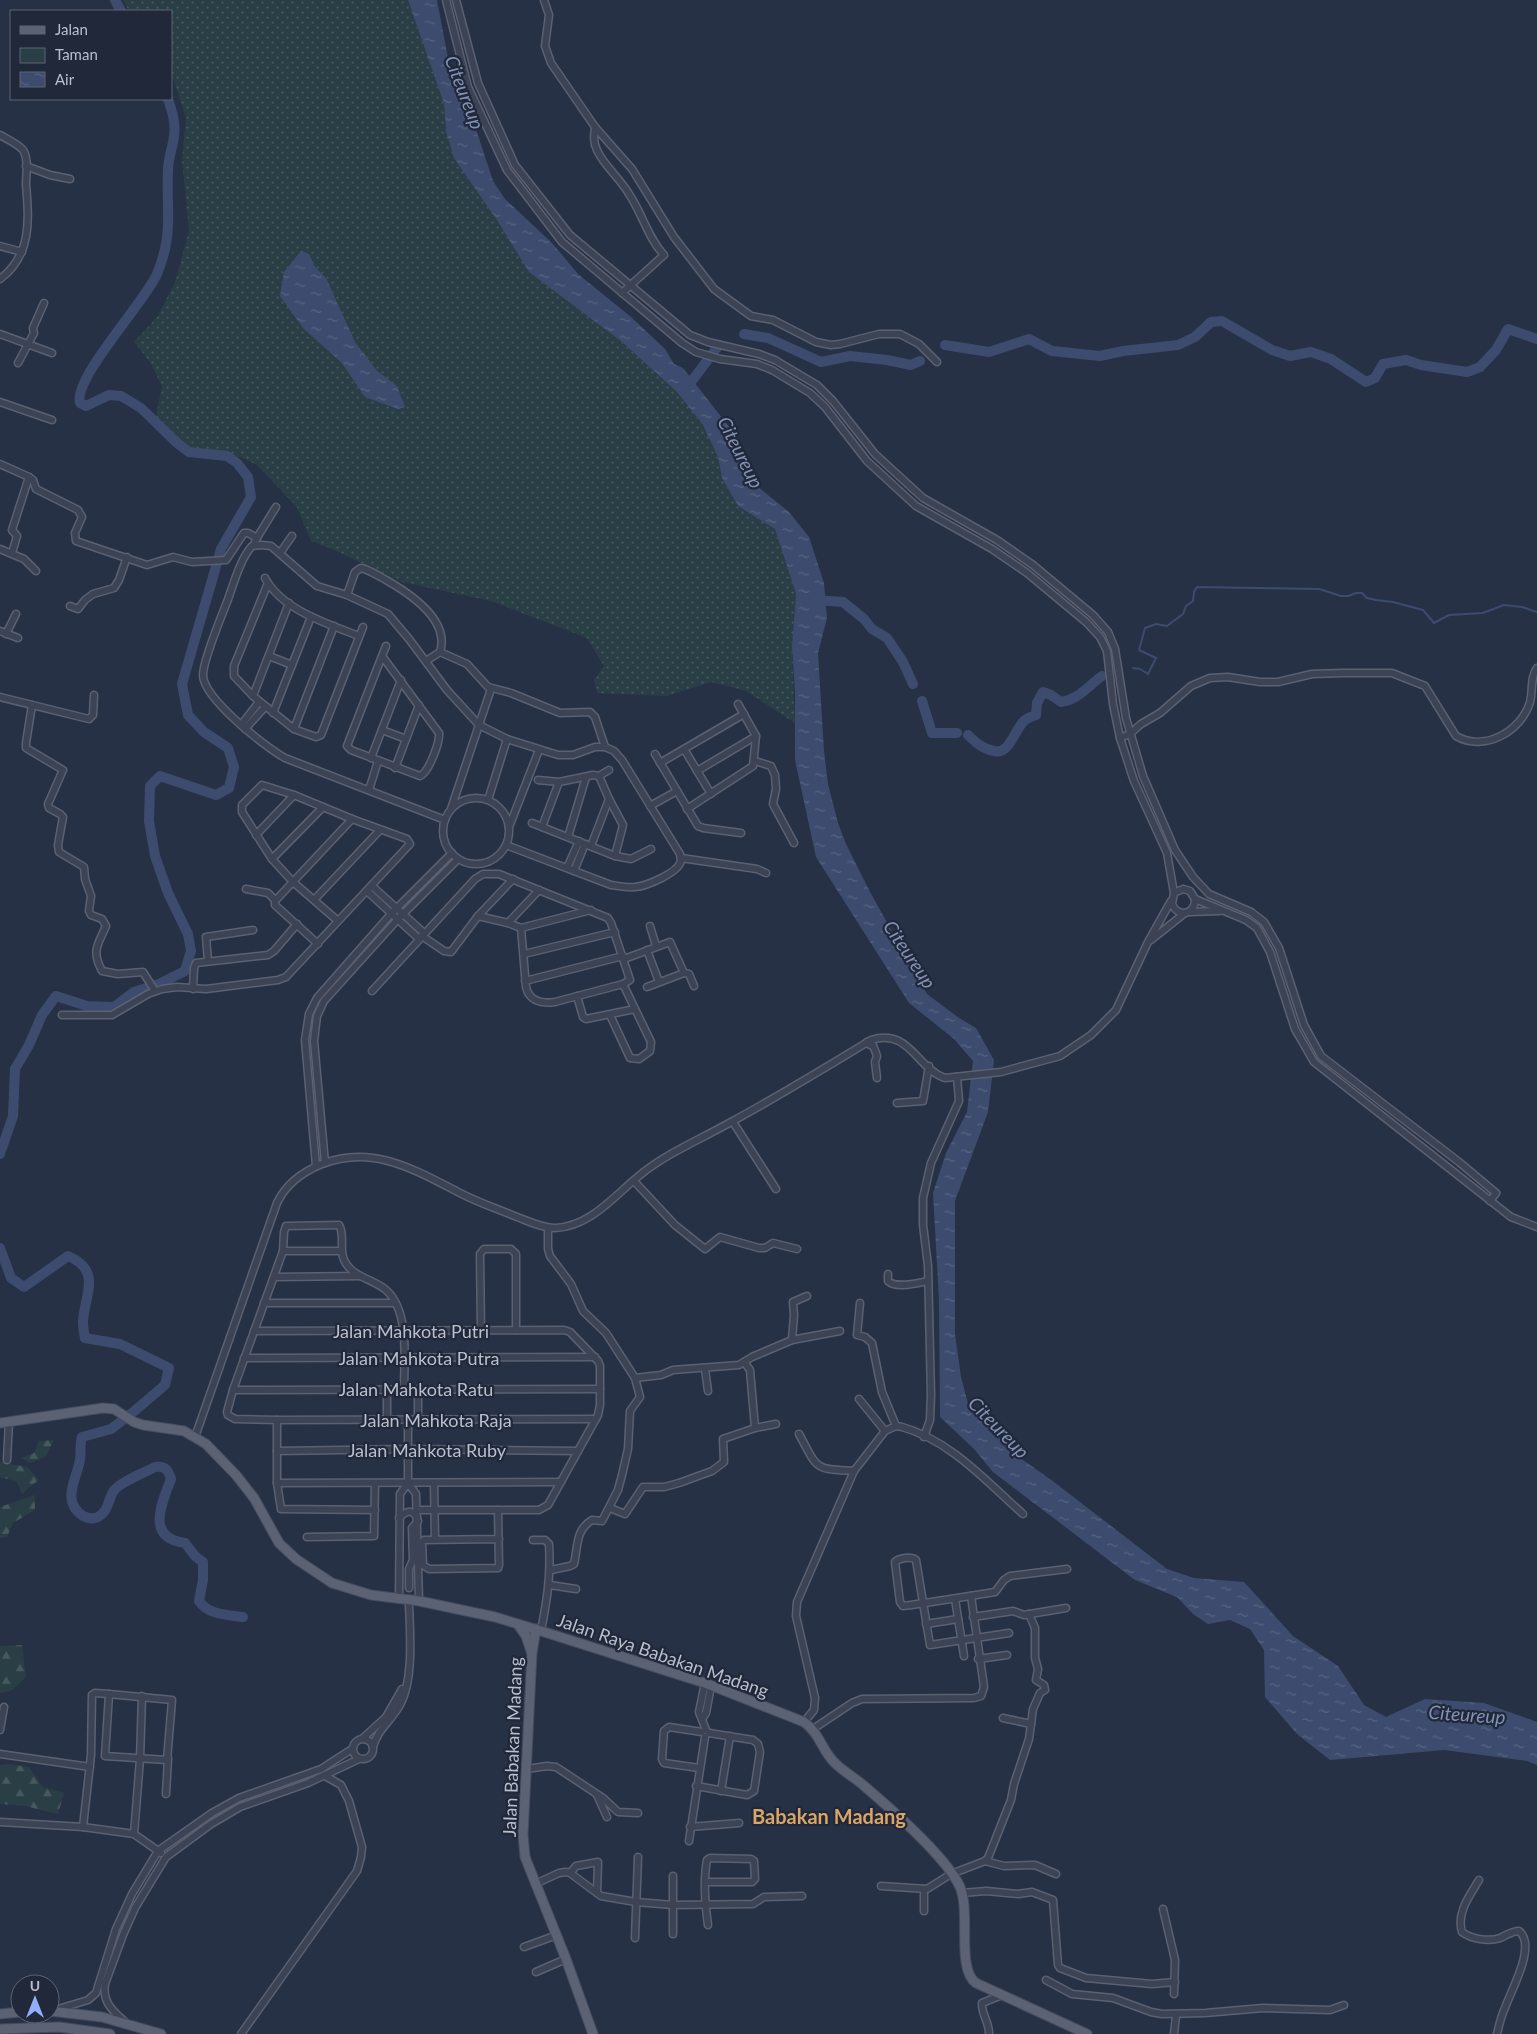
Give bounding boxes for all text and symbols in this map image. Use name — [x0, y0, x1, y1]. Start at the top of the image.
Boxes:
legend — [10, 10, 172, 100]
text: Jalan — [55, 20, 88, 38]
text: Taman — [55, 45, 98, 63]
water label: Citeureup — [440, 52, 490, 132]
text: Air — [55, 70, 75, 88]
water label: Citeureup — [713, 412, 769, 492]
water label: Citeureup — [879, 916, 941, 992]
street label: Jalan Mahkota Putri — [333, 1320, 489, 1342]
street label: Jalan Mahkota Putra — [339, 1347, 499, 1369]
street label: Jalan Mahkota Ratu — [339, 1378, 493, 1400]
water label: Citeureup — [964, 1391, 1034, 1463]
street label: Jalan Mahkota Raja — [360, 1409, 512, 1431]
street label: Jalan Mahkota Ruby — [348, 1439, 507, 1461]
street label: Jalan Raya Babakan Madang — [554, 1608, 772, 1702]
street label: Jalan Babakan Madang — [498, 1657, 526, 1837]
water label: Citeureup — [1428, 1700, 1506, 1728]
district label: Babakan Madang — [752, 1804, 906, 1828]
north arrow — [10, 1974, 60, 2024]
text: U — [30, 1977, 40, 1994]

